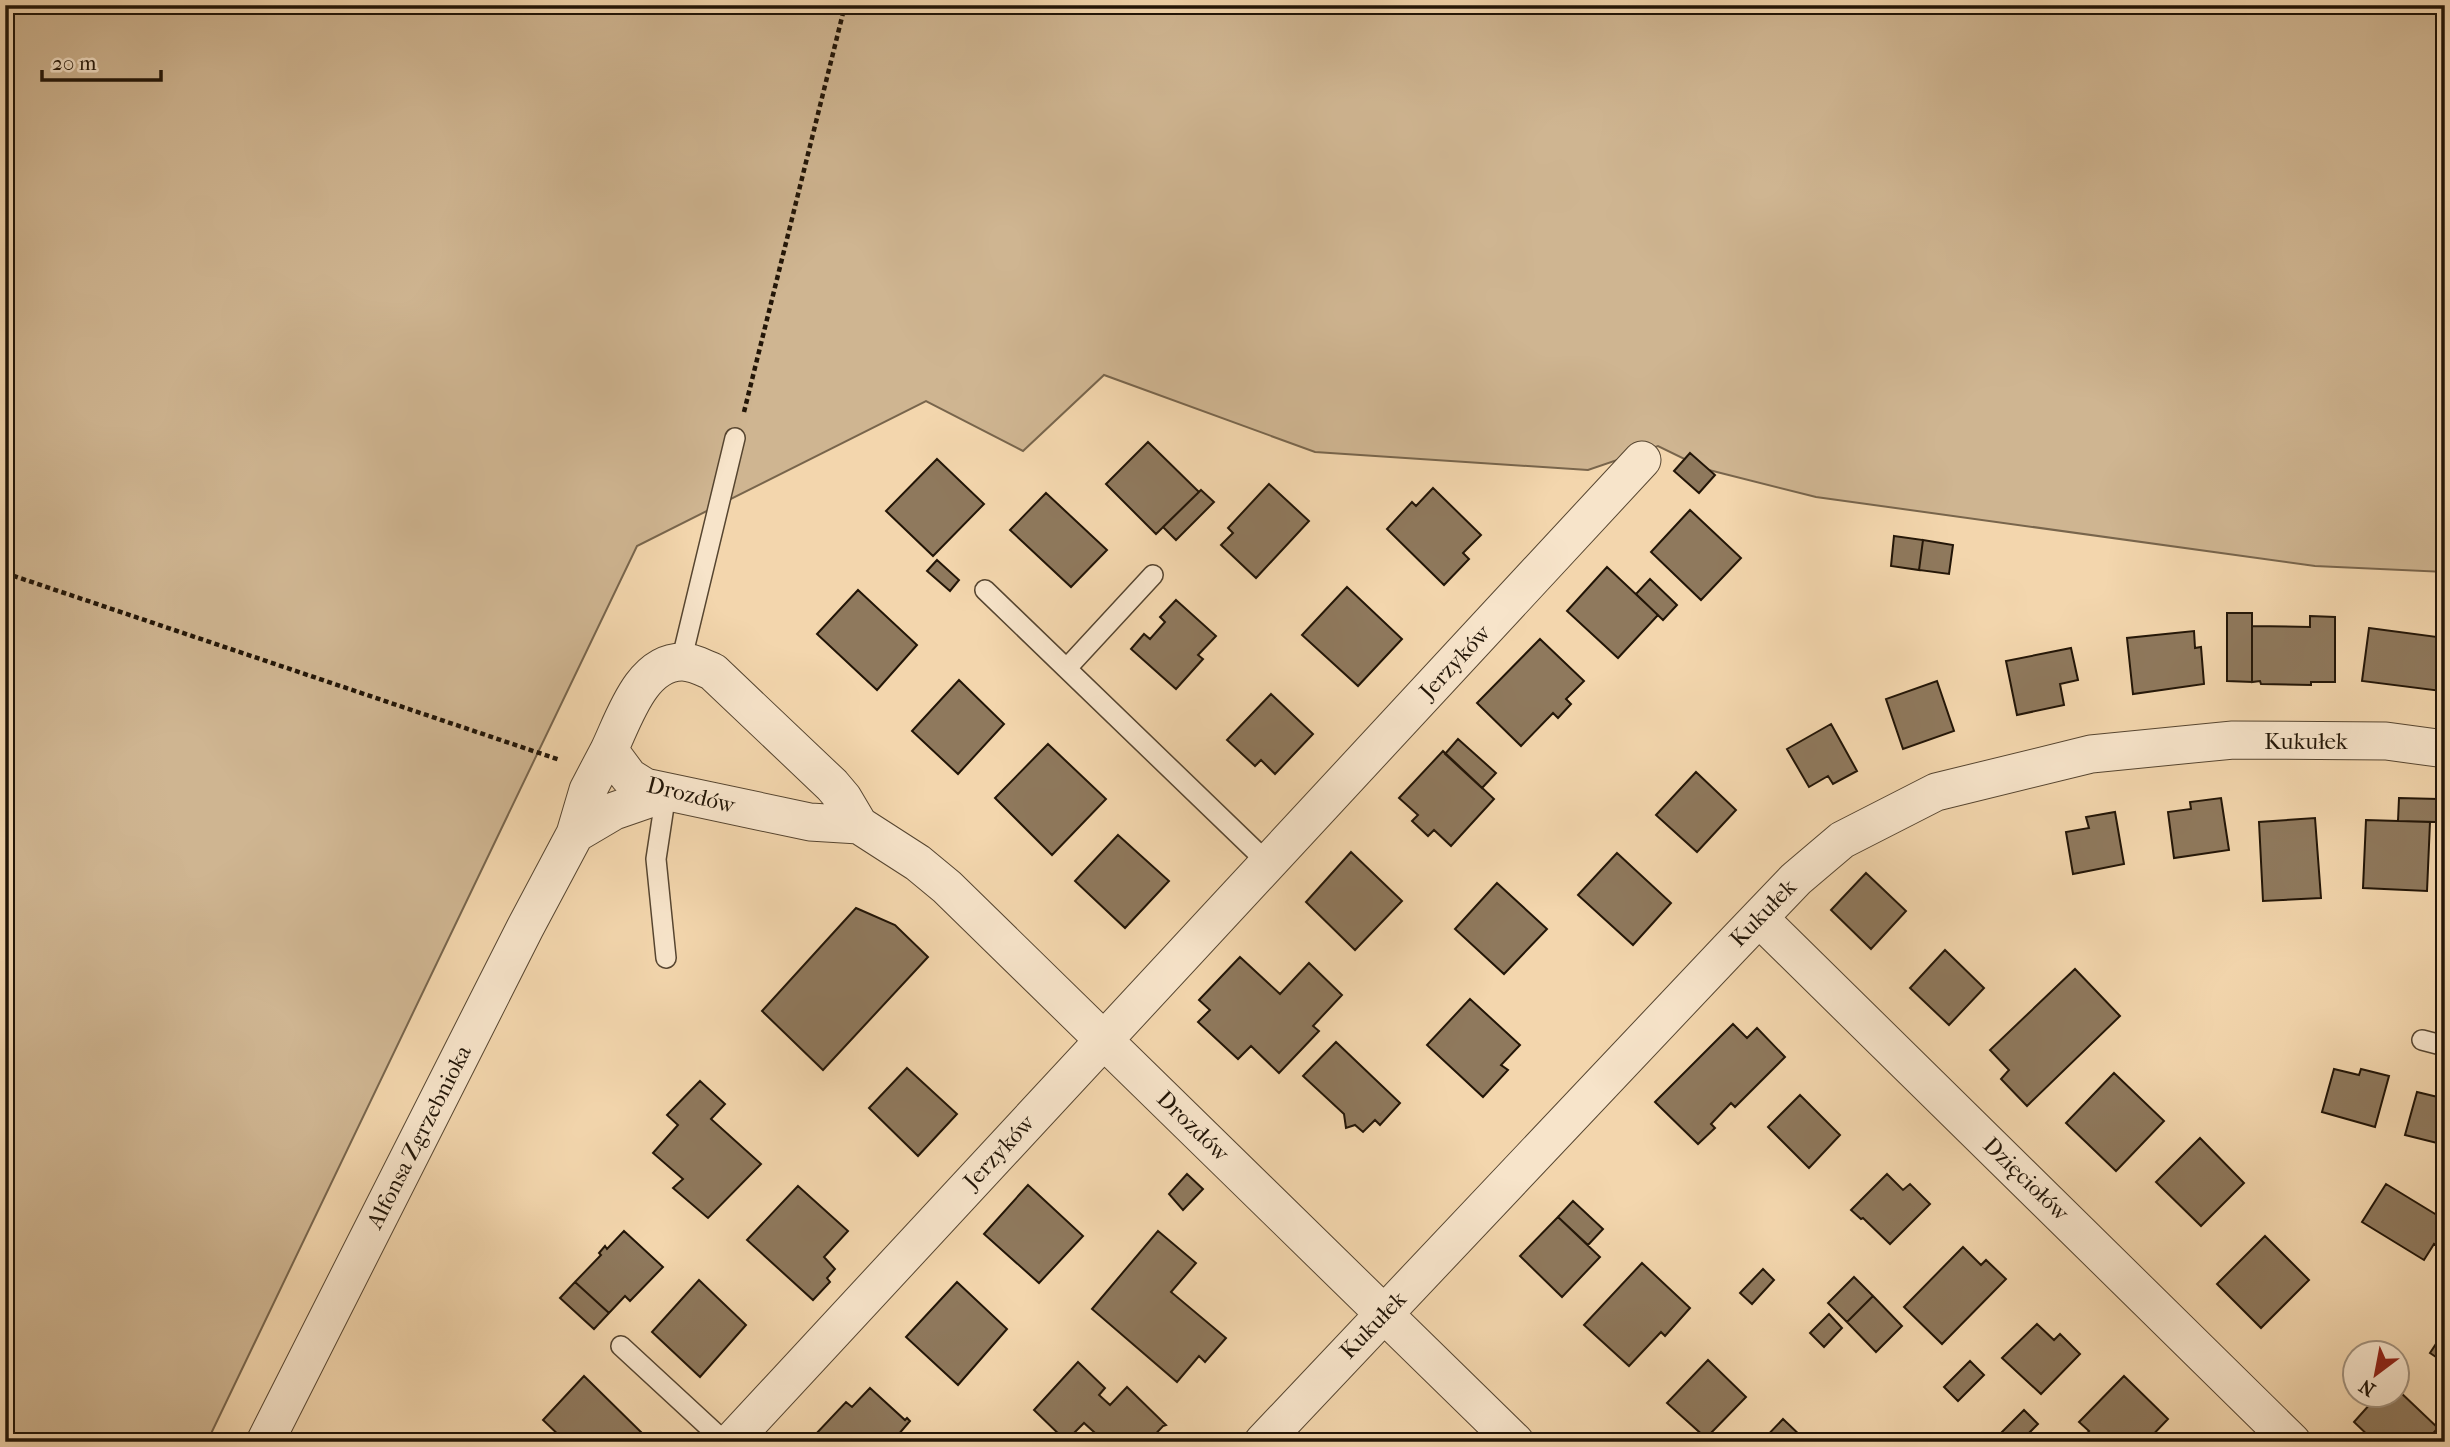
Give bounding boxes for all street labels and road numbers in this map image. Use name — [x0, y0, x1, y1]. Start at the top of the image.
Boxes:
street label: Jerzyków — [1413, 619, 1497, 706]
street label: Kukułek — [2264, 728, 2349, 755]
street label: Drozdów — [644, 771, 739, 819]
street label: Kukułek — [1724, 873, 1802, 952]
street label: Alfonsa Zgrzebnioka — [361, 1040, 477, 1234]
street label: Drozdów — [1151, 1085, 1235, 1167]
street label: Jerzyków — [957, 1109, 1041, 1196]
street label: Dzięciołów — [1978, 1132, 2075, 1227]
street label: Kukułek — [1334, 1285, 1412, 1364]

